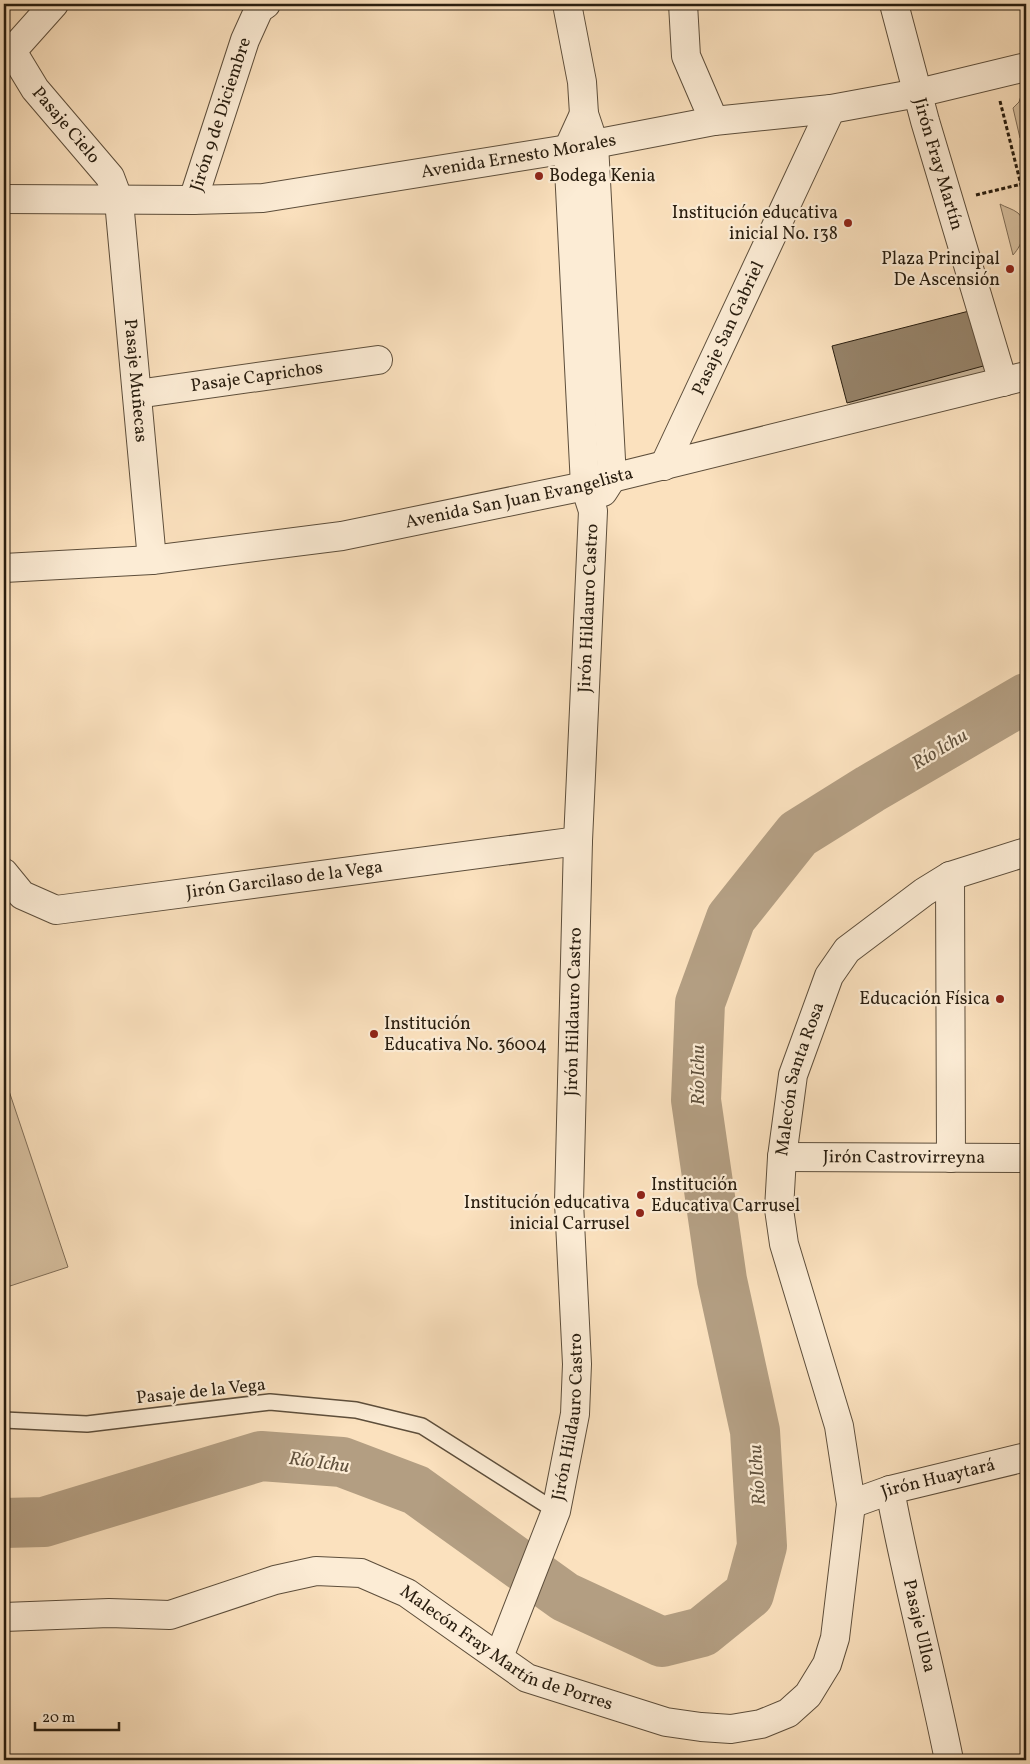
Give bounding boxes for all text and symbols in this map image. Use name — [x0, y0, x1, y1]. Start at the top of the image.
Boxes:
street label: Jirón 9 de Diciembre — [184, 34, 258, 195]
street label: Pasaje Cielo — [26, 81, 106, 169]
street label: Jirón Fray Martín — [907, 95, 970, 234]
street label: Avenida Ernesto Morales — [419, 128, 618, 185]
place label: Bodega Kenia — [549, 164, 655, 189]
marker: Bodega Kenia — [533, 170, 545, 182]
place label: Institución educativa inicial No. 138 — [672, 201, 838, 247]
marker: Institución educativa inicial No. 138 — [842, 217, 854, 229]
place label: Plaza Principal De Ascensión — [881, 247, 1000, 293]
street label: Pasaje San Gabriel — [686, 257, 771, 400]
marker: Plaza Principal De Ascensión — [1004, 263, 1016, 275]
street label: Pasaje Muñecas — [117, 318, 154, 443]
street label: Pasaje Caprichos — [189, 355, 324, 399]
street label: Avenida San Juan Evangelista — [403, 461, 636, 535]
street label: Jirón Hildauro Castro — [572, 523, 605, 693]
water label: Río Ichu — [907, 723, 973, 777]
street label: Jirón Garcilaso de la Vega — [184, 854, 384, 905]
street label: Jirón Hildauro Castro — [559, 927, 588, 1097]
place label: Educación Física — [859, 987, 990, 1012]
marker: Educación Física — [994, 993, 1006, 1005]
street label: Malecón Santa Rosa — [770, 999, 831, 1158]
place label: Institución Educativa No. 36004 — [384, 1012, 547, 1058]
marker: Institución Educativa No. 36004 — [368, 1028, 380, 1040]
water label: Río Ichu — [686, 1044, 712, 1105]
street label: Jirón Castrovirreyna — [823, 1145, 985, 1170]
place label: Institución Educativa Carrusel — [651, 1173, 800, 1219]
marker: Institución Educativa Carrusel — [635, 1189, 647, 1201]
place label: Institución educativa inicial Carrusel — [464, 1191, 630, 1237]
marker: Institución educativa inicial Carrusel — [634, 1207, 646, 1219]
street label: Jirón Hildauro Castro — [546, 1332, 589, 1503]
street label: Pasaje de la Vega — [135, 1373, 267, 1411]
water label: Río Ichu — [743, 1443, 773, 1506]
water label: Río Ichu — [287, 1446, 351, 1480]
street label: Jirón Huaytará — [878, 1452, 998, 1505]
street label: Pasaje Ulloa — [896, 1577, 942, 1675]
street label: Malecón Fray Martín de Porres — [395, 1579, 616, 1717]
scale bar — [35, 1699, 119, 1731]
text: 20 m — [42, 1708, 75, 1729]

